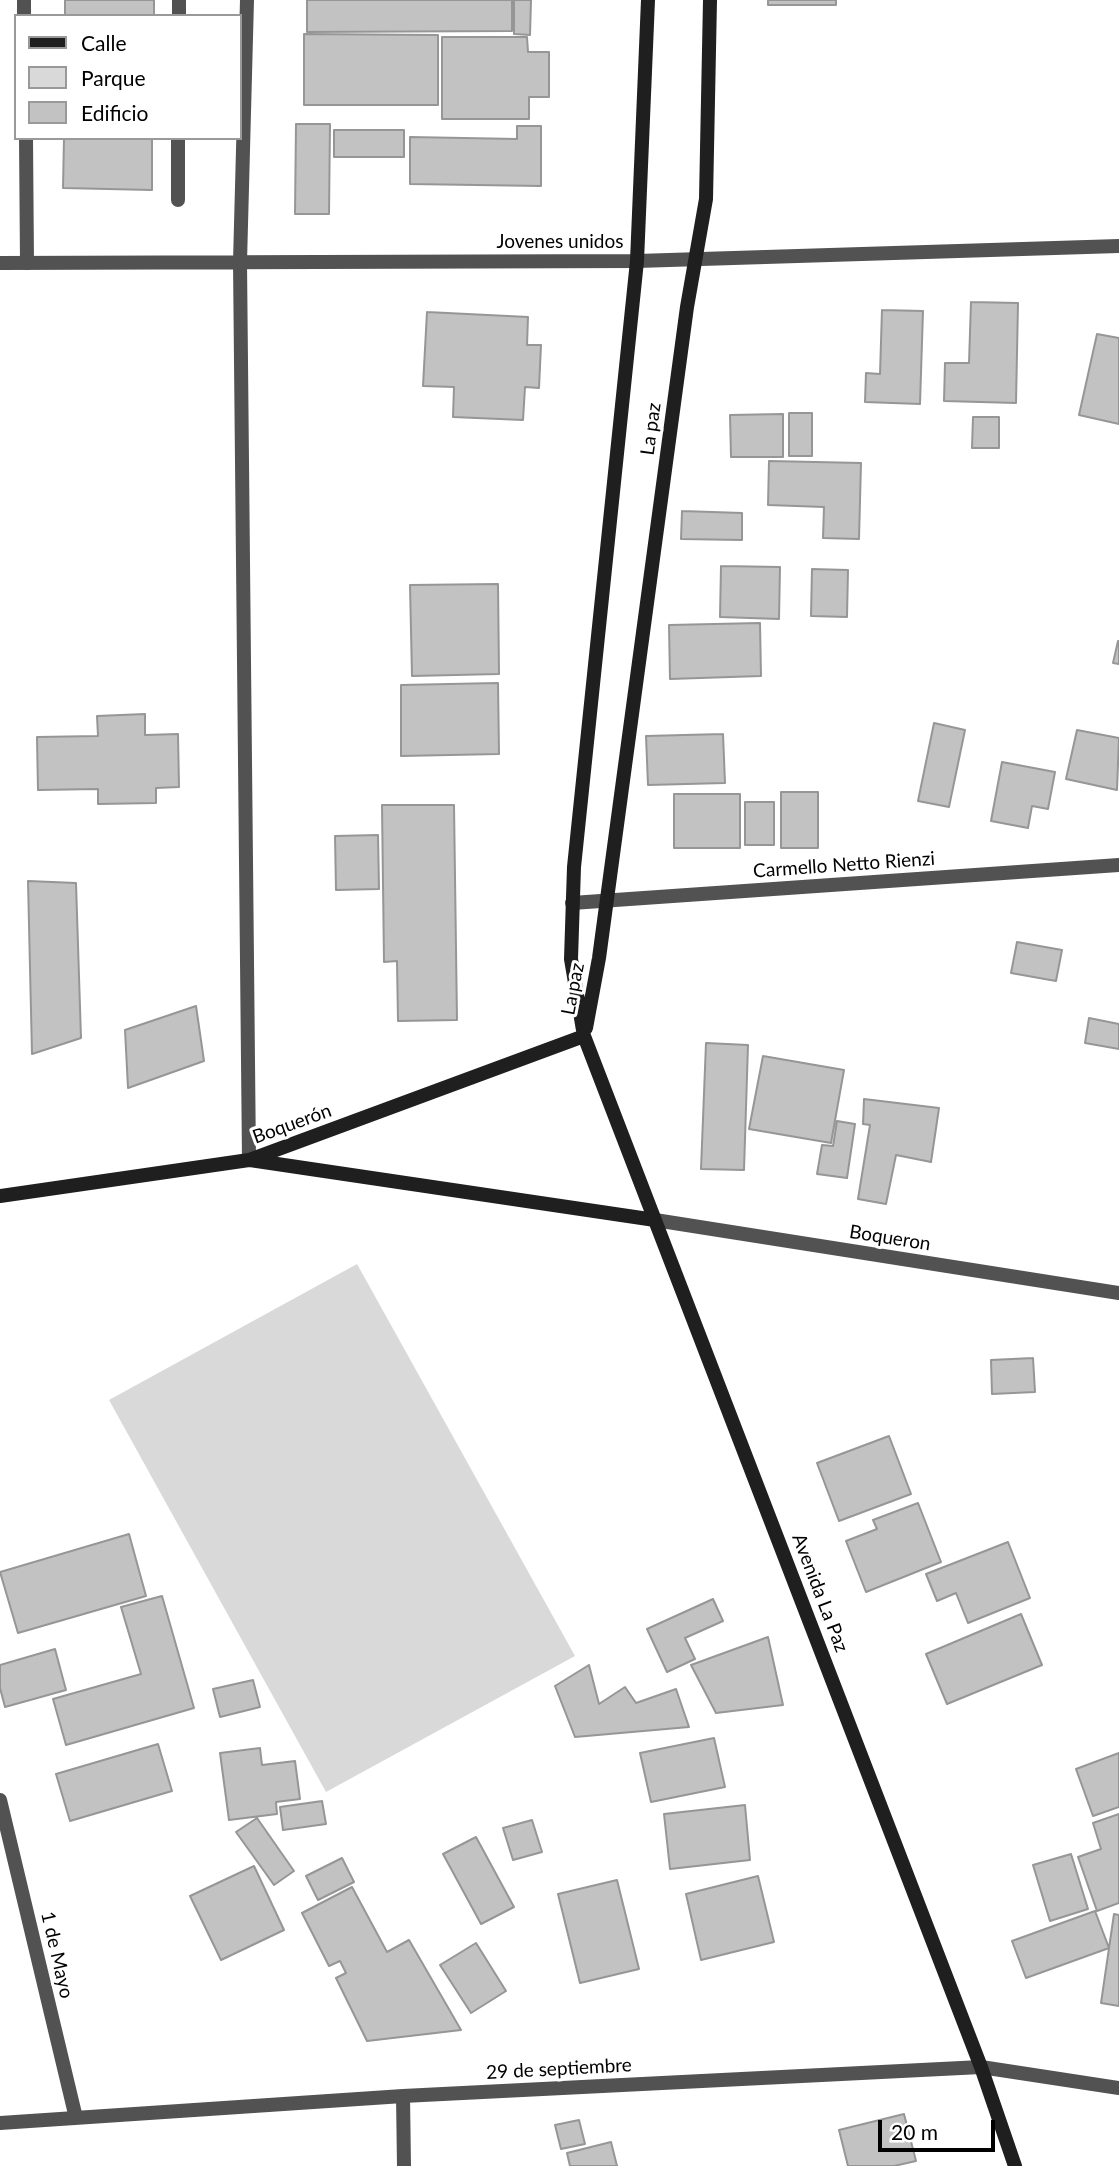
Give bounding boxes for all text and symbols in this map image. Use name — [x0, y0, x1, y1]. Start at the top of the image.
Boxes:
legend — [14, 14, 242, 140]
text: Calle — [81, 30, 126, 55]
text: Parque — [81, 65, 146, 90]
text: Edificio — [81, 100, 148, 125]
street label: Jovenes unidos — [497, 231, 623, 253]
street label: La paz — [636, 401, 666, 457]
street label: Carmello Netto Rienzi — [752, 847, 936, 883]
street label: La paz — [557, 961, 589, 1017]
street label: Boquerón — [250, 1099, 334, 1149]
street label: Boqueron — [848, 1220, 932, 1256]
street label: Avenida La Paz — [787, 1531, 853, 1655]
street label: 1 de Mayo — [36, 1909, 78, 2001]
street label: 29 de septiembre — [486, 2054, 632, 2084]
scale bar — [881, 2106, 998, 2150]
text: 20 m — [891, 2119, 938, 2144]

